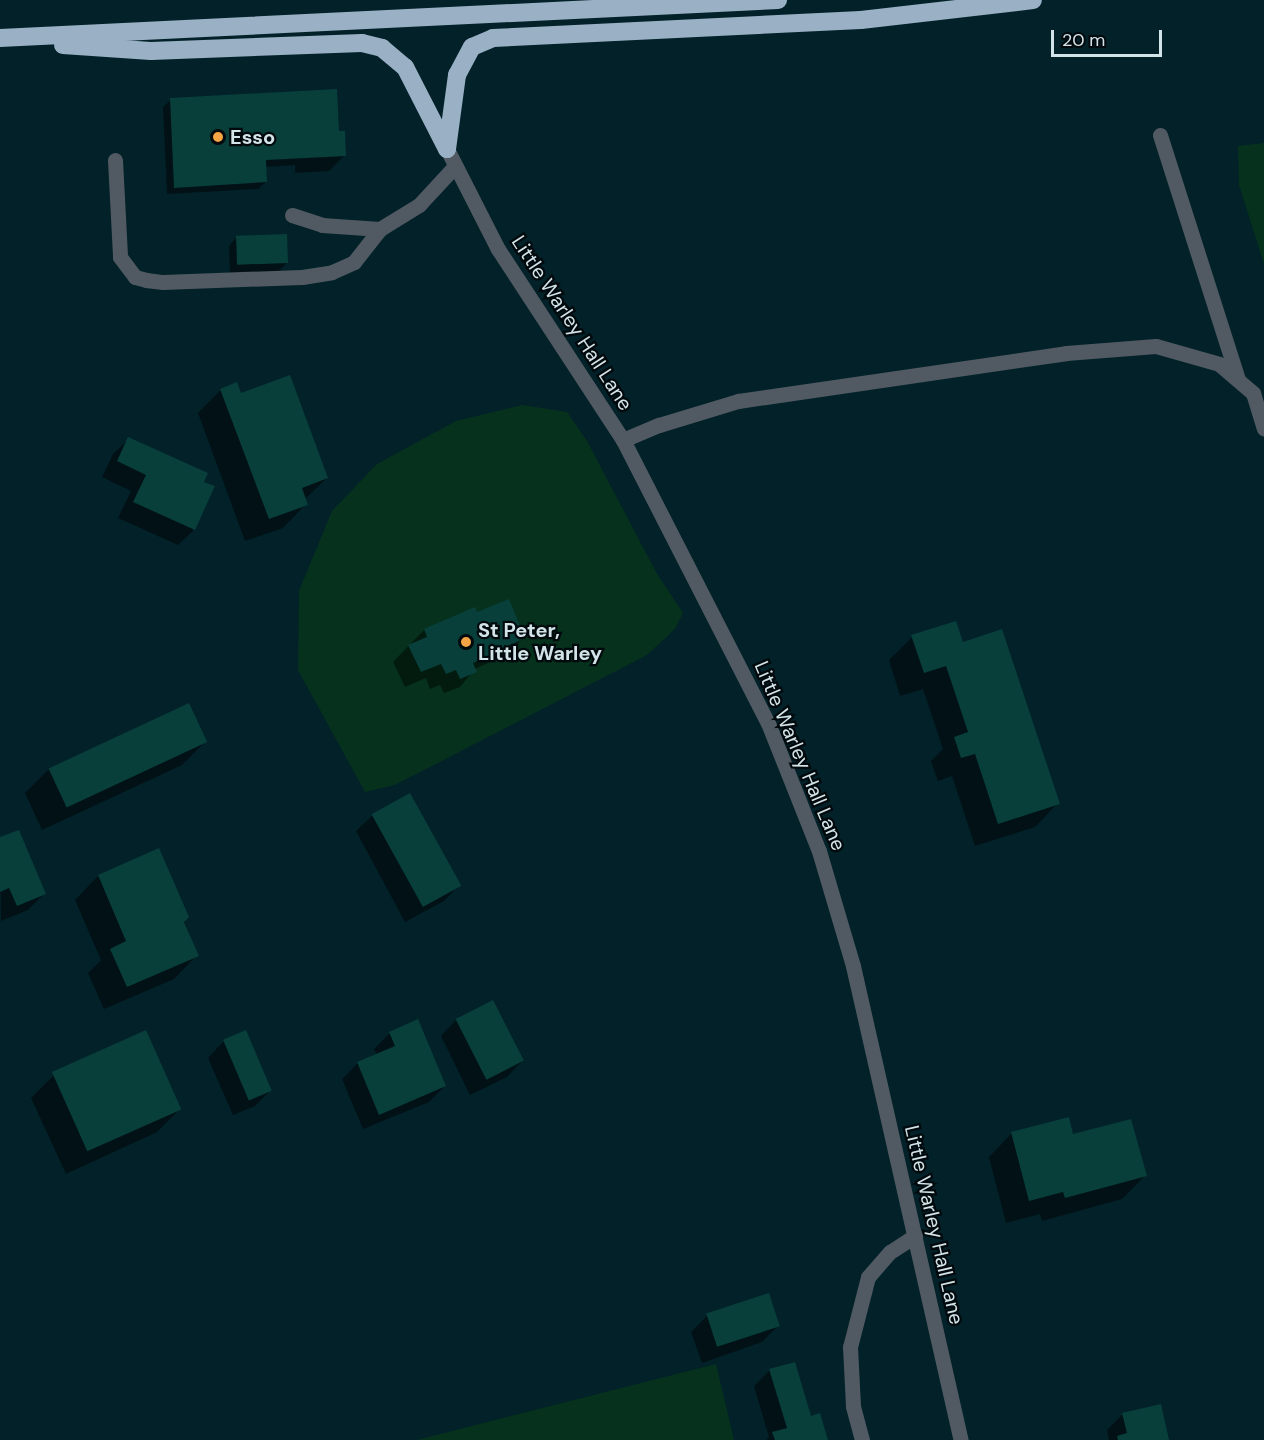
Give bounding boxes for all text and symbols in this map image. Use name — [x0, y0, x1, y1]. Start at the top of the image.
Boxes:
scale bar — [1054, 18, 1165, 56]
text: 20 m — [1062, 28, 1105, 52]
place label: Esso — [230, 125, 275, 149]
marker: Esso — [211, 130, 225, 144]
street label: Little Warley Hall Lane — [506, 231, 638, 415]
place label: St Peter, Little Warley — [478, 618, 602, 665]
marker: St Peter, Little Warley — [459, 635, 473, 649]
street label: Little Warley Hall Lane — [749, 658, 851, 854]
street label: Little Warley Hall Lane — [899, 1123, 969, 1327]

